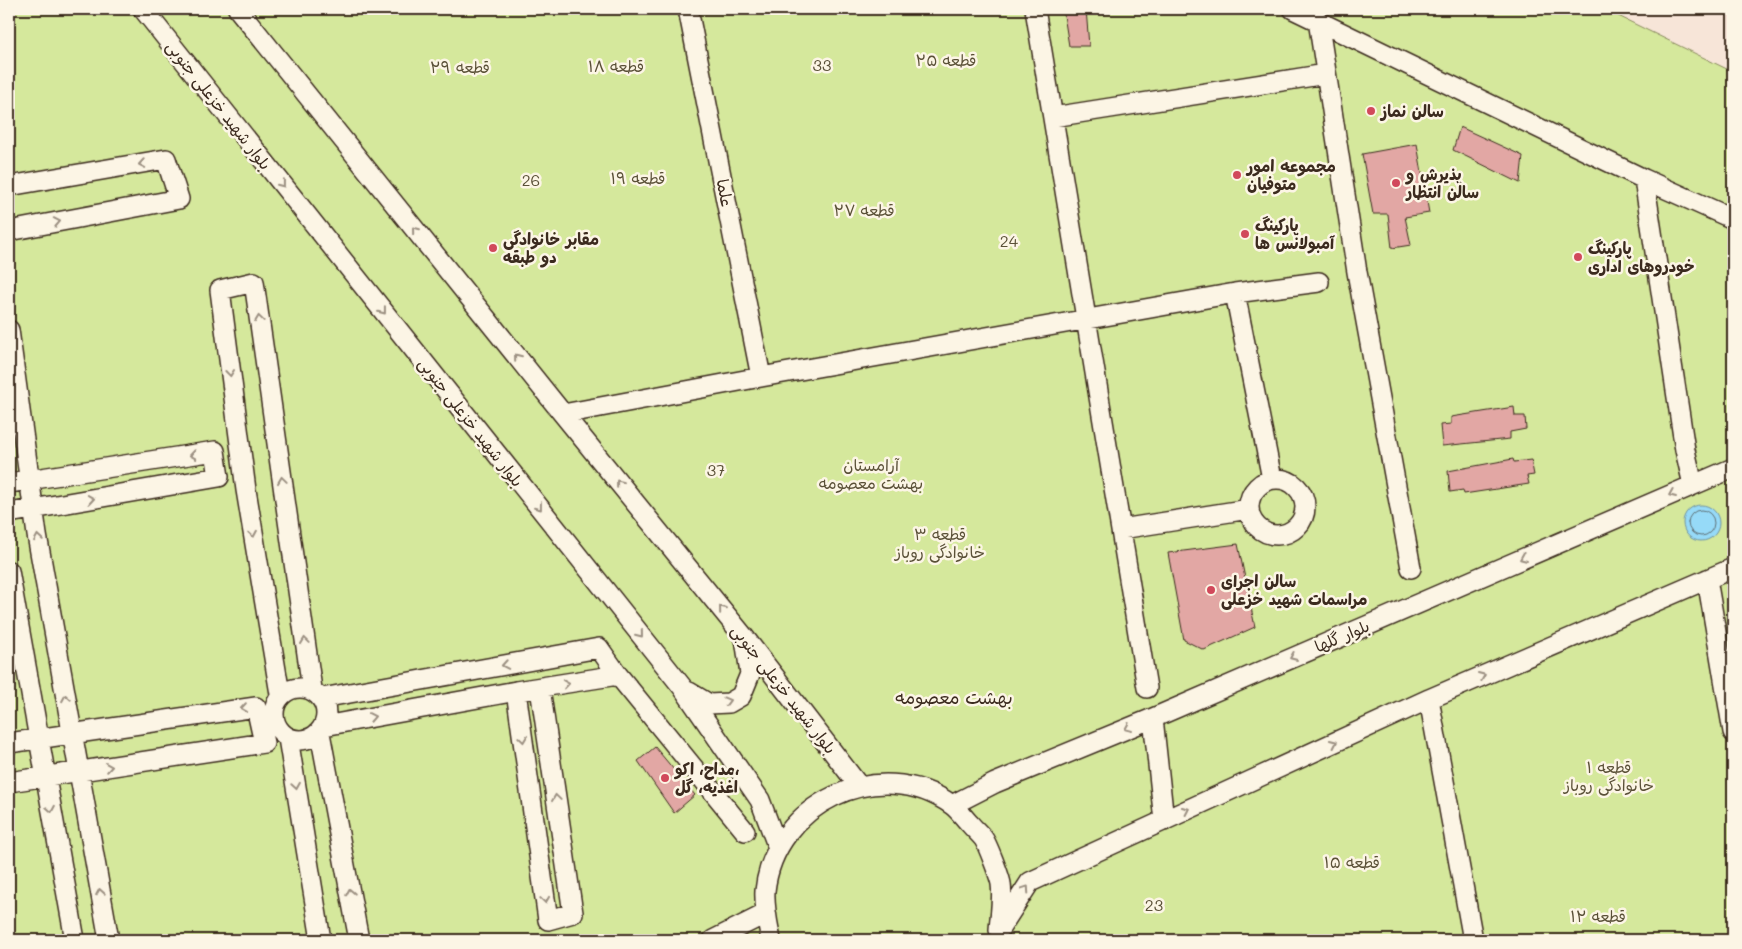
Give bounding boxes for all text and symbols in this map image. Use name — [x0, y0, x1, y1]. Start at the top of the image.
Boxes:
street label: بلوار شهید خزعلی جنوبی — [162, 36, 276, 174]
park label: قطعه ۲۵ — [915, 49, 977, 70]
park label: 33 — [813, 54, 831, 75]
park label: قطعه ۱۸ — [588, 55, 644, 76]
park label: قطعه ۲۹ — [430, 56, 490, 77]
place label: سالن نماز — [1379, 100, 1444, 121]
marker: سالن نماز — [1365, 105, 1377, 117]
place label: مجموعه امور متوفیان — [1245, 155, 1336, 195]
one-way arrow — [137, 158, 146, 168]
place label: پذیرش و سالن انتظار — [1405, 163, 1479, 202]
park label: قطعه ۱۹ — [611, 167, 666, 188]
park label: 26 — [522, 169, 540, 190]
marker: مجموعه امور متوفیان — [1231, 169, 1243, 181]
street label: علما — [713, 177, 738, 209]
marker: پذیرش و سالن انتظار — [1390, 177, 1402, 189]
one-way arrow — [277, 178, 285, 187]
park label: قطعه ۲۷ — [833, 199, 895, 220]
place label: پارکینگ آمبولانس ها — [1255, 214, 1335, 254]
one-way arrow — [52, 217, 61, 227]
one-way arrow — [413, 227, 421, 236]
place label: مقابر خانوادگی دو طبقه — [503, 228, 599, 268]
marker: پارکینگ آمبولانس ها — [1239, 228, 1251, 240]
park label: 24 — [1000, 230, 1019, 251]
place label: پارکینگ خودروهای اداری — [1588, 237, 1694, 277]
marker: مقابر خانوادگی دو طبقه — [487, 242, 499, 254]
marker: پارکینگ خودروهای اداری — [1572, 251, 1584, 263]
one-way arrow — [378, 305, 386, 314]
one-way arrow — [254, 315, 265, 323]
street label: بلوار شهید خزعلی جنوبی — [414, 353, 528, 491]
one-way arrow — [514, 354, 522, 363]
one-way arrow — [225, 369, 235, 378]
one-way arrow — [189, 449, 197, 459]
park label: آرامستان بهشت معصومه — [819, 454, 923, 494]
park label: 37 — [707, 459, 725, 480]
one-way arrow — [277, 476, 288, 484]
one-way arrow — [617, 480, 625, 489]
one-way arrow — [1668, 487, 1677, 498]
one-way arrow — [87, 494, 96, 504]
one-way arrow — [533, 501, 541, 510]
park label: قطعه ۳ خانوادگی روباز — [893, 523, 985, 563]
one-way arrow — [248, 530, 258, 539]
one-way arrow — [33, 533, 43, 542]
one-way arrow — [1519, 551, 1528, 562]
place label: سالن اجرای مراسمات شهید خزعلی — [1221, 570, 1367, 610]
marker: سالن اجرای مراسمات شهید خزعلی — [1205, 584, 1217, 596]
one-way arrow — [719, 606, 728, 615]
street label: بلوار گلها — [1311, 615, 1373, 657]
street label: بلوار شهید خزعلی جنوبی — [727, 620, 841, 758]
one-way arrow — [635, 628, 643, 637]
one-way arrow — [301, 636, 311, 645]
one-way arrow — [1289, 651, 1298, 661]
one-way arrow — [501, 660, 510, 670]
one-way arrow — [1477, 672, 1486, 683]
one-way arrow — [562, 679, 570, 689]
district label: بهشت معصومه — [895, 685, 1013, 709]
one-way arrow — [61, 693, 72, 702]
one-way arrow — [723, 696, 731, 707]
one-way arrow — [240, 703, 249, 713]
one-way arrow — [367, 713, 376, 723]
one-way arrow — [1124, 722, 1133, 732]
one-way arrow — [517, 734, 527, 743]
one-way arrow — [1329, 738, 1338, 749]
park label: قطعه ۱ خانوادگی روباز — [1562, 756, 1654, 796]
place label: مداح، اکو، اغذیه، گل — [674, 758, 739, 797]
one-way arrow — [104, 762, 113, 772]
marker: مداح، اکو، اغذیه، گل — [659, 772, 671, 784]
one-way arrow — [290, 782, 300, 791]
one-way arrow — [551, 794, 562, 802]
one-way arrow — [46, 804, 56, 813]
one-way arrow — [1181, 806, 1190, 817]
park label: قطعه ۱۵ — [1324, 851, 1380, 872]
one-way arrow — [1019, 886, 1029, 895]
one-way arrow — [96, 888, 106, 897]
one-way arrow — [345, 888, 356, 897]
park label: 23 — [1145, 894, 1163, 915]
one-way arrow — [540, 895, 550, 904]
park label: قطعه ۱۲ — [1570, 905, 1626, 926]

